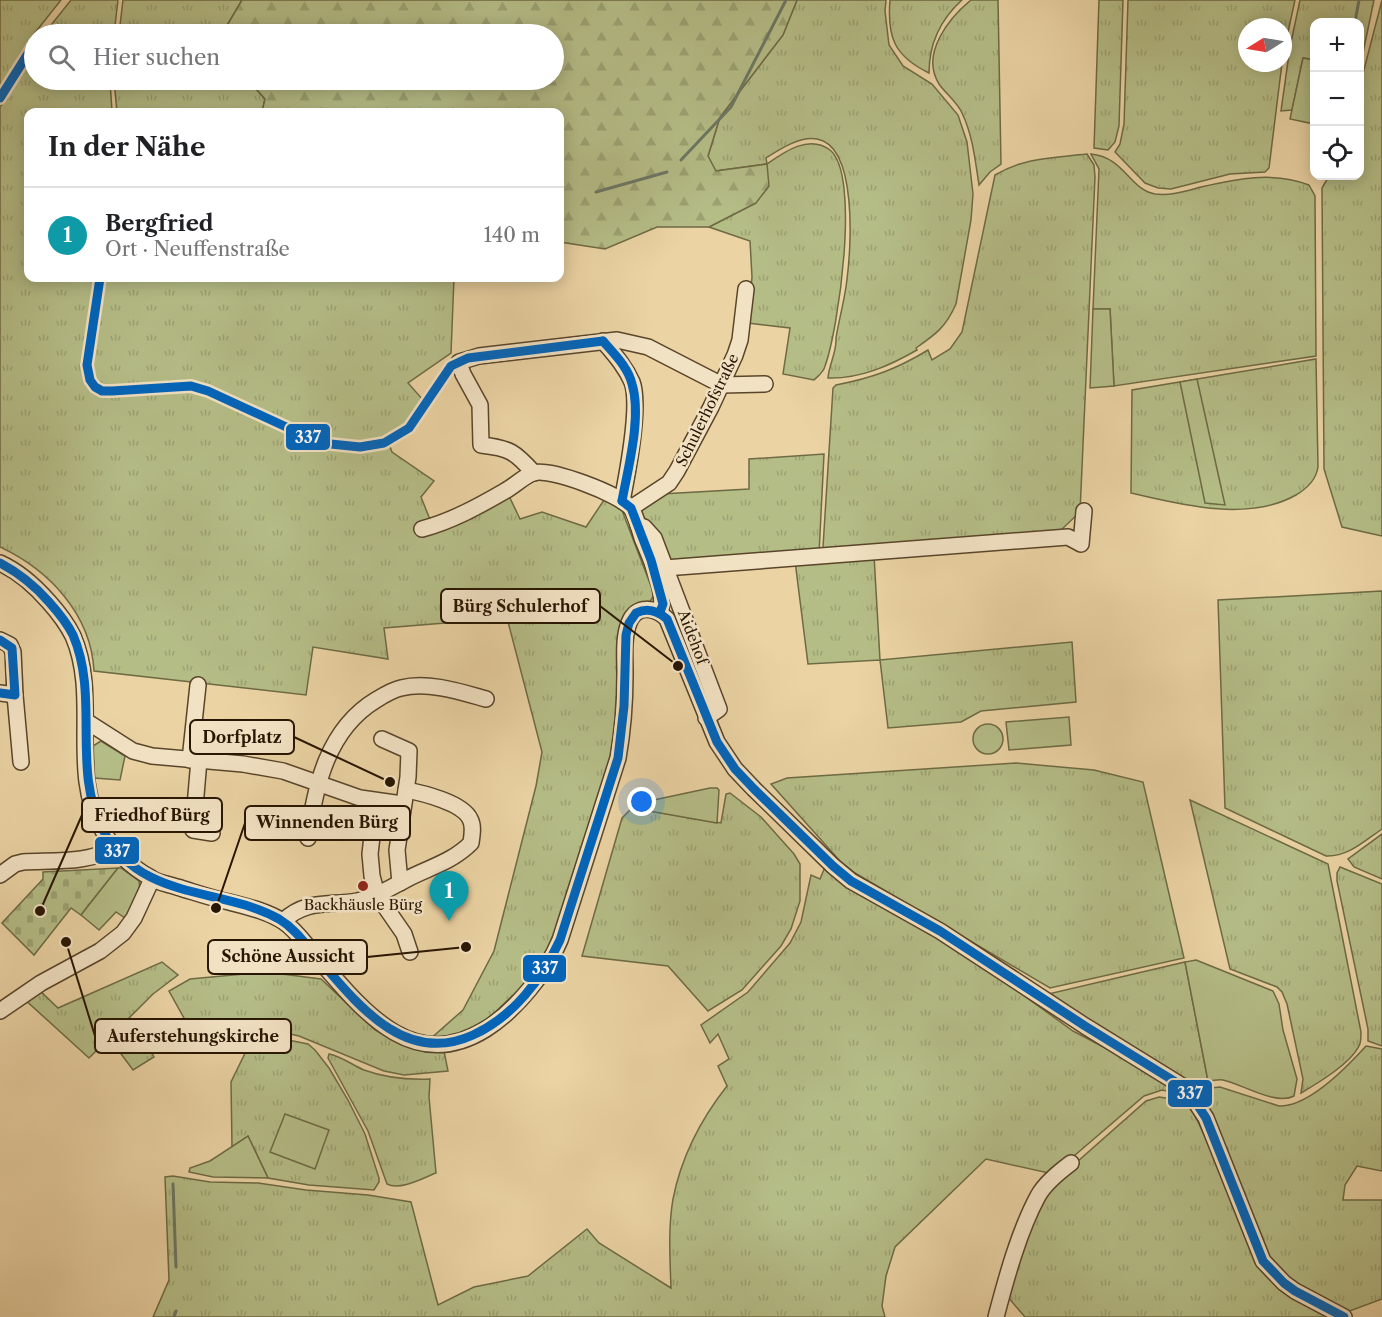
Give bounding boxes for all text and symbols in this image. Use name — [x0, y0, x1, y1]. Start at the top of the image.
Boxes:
north arrow — [1238, 18, 1292, 72]
map controls — [1310, 18, 1364, 180]
button: + — [1310, 18, 1364, 72]
search box — [24, 24, 564, 90]
icon: search — [45, 41, 78, 74]
text: Hier suchen — [93, 44, 220, 71]
button: − — [1310, 72, 1364, 126]
button: locate — [1310, 126, 1364, 180]
text: In der Nähe — [48, 131, 205, 163]
text: Bergfried — [105, 210, 213, 237]
text: 1 — [63, 223, 72, 247]
text: 140 m — [483, 223, 540, 247]
text: Ort · Neuffenstraße — [105, 237, 290, 261]
street label: Schulerhofstraße — [671, 350, 743, 470]
line badge: 337 — [285, 423, 331, 451]
text: 337 — [295, 427, 322, 447]
callout: Bürg Schulerhof — [441, 589, 600, 623]
text: Bürg Schulerhof — [453, 596, 590, 616]
street label: Aidehof — [674, 606, 713, 669]
callout: Dorfplatz — [190, 720, 294, 754]
text: Dorfplatz — [202, 727, 282, 747]
your location — [627, 787, 656, 816]
callout: Friedhof Bürg — [82, 798, 222, 832]
text: Friedhof Bürg — [94, 805, 211, 825]
callout: Winnenden Bürg — [245, 806, 410, 840]
text: Winnenden Bürg — [255, 812, 399, 832]
line badge: 337 — [94, 836, 140, 865]
text: 337 — [104, 841, 131, 861]
pin: 1 — [430, 872, 468, 921]
marker: Backhäusle Bürg — [356, 879, 370, 893]
place label: Backhäusle Bürg — [304, 895, 422, 914]
callout: Schöne Aussicht — [208, 940, 367, 974]
text: Schöne Aussicht — [221, 946, 355, 966]
line badge: 337 — [522, 954, 567, 983]
text: 337 — [532, 958, 559, 978]
callout: Auferstehungskirche — [95, 1019, 291, 1053]
text: Auferstehungskirche — [106, 1026, 280, 1046]
line badge: 337 — [1167, 1079, 1213, 1108]
text: 337 — [1177, 1083, 1204, 1103]

